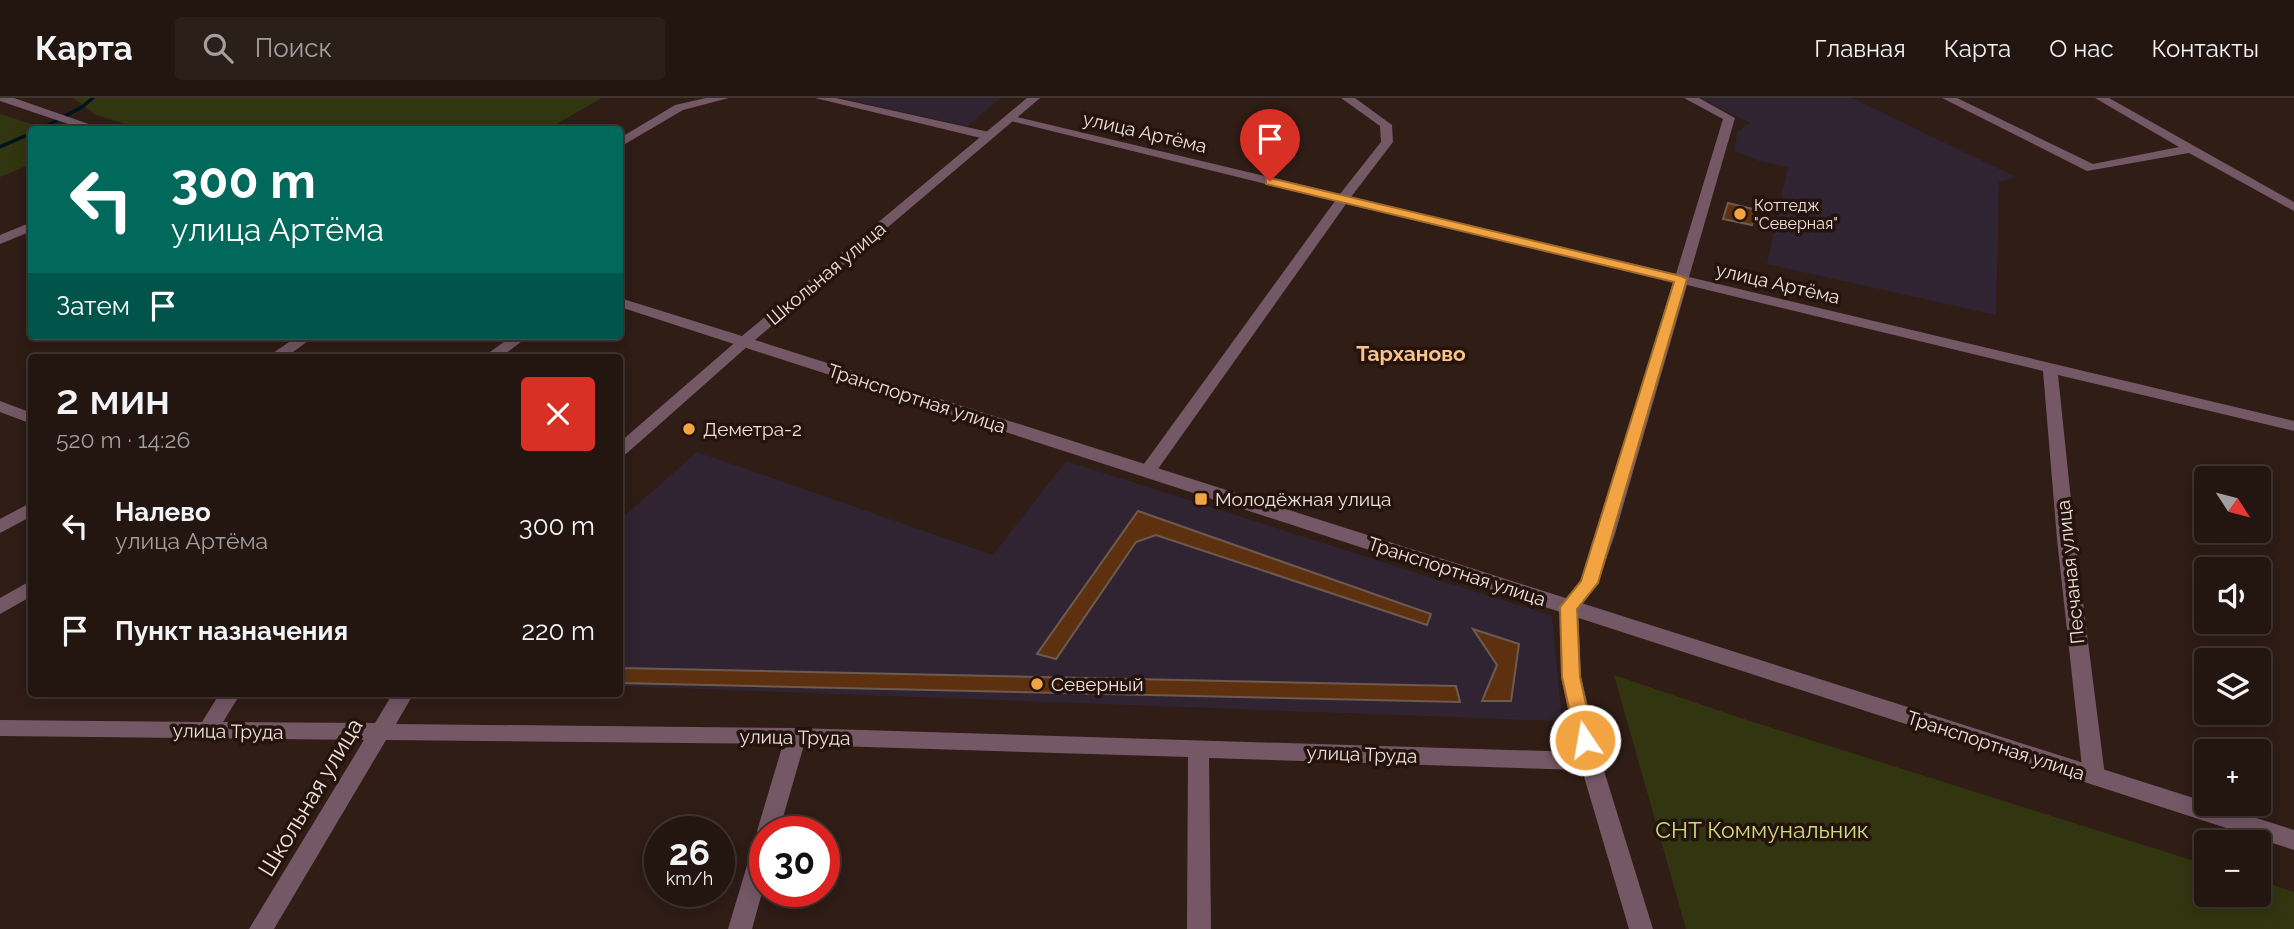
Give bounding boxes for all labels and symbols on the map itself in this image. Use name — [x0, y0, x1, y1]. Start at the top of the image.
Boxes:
street label: улица Артёма — [1081, 107, 1209, 157]
pin — [1240, 109, 1300, 181]
place label: Коттедж "Северная" — [1754, 196, 1838, 233]
marker: Коттедж "Северная" — [1732, 206, 1748, 222]
street label: Школьная улица — [762, 217, 890, 329]
street label: улица Артёма — [1714, 258, 1842, 308]
district label: Тарханово — [1356, 341, 1466, 366]
street label: Транспортная улица — [825, 359, 1009, 437]
place label: Деметра-2 — [703, 418, 802, 440]
marker: Деметра-2 — [681, 421, 697, 437]
north arrow — [2194, 466, 2272, 542]
place label: Молодёжная улица — [1215, 488, 1391, 510]
marker: Молодёжная улица — [1193, 491, 1209, 507]
street label: Песчаная улица — [2051, 499, 2089, 645]
street label: Транспортная улица — [1365, 532, 1549, 610]
place label: Северный — [1051, 673, 1143, 695]
marker: Северный — [1029, 676, 1045, 692]
position arrow — [1548, 703, 1622, 777]
street label: Транспортная улица — [1904, 706, 2088, 784]
street label: Школьная улица — [252, 713, 368, 881]
street label: улица Труда — [172, 719, 284, 743]
street label: улица Труда — [739, 725, 851, 749]
street label: улица Труда — [1306, 741, 1418, 767]
speed limit sign: 30 — [749, 816, 840, 907]
park label: СНТ Коммунальник — [1655, 816, 1869, 843]

